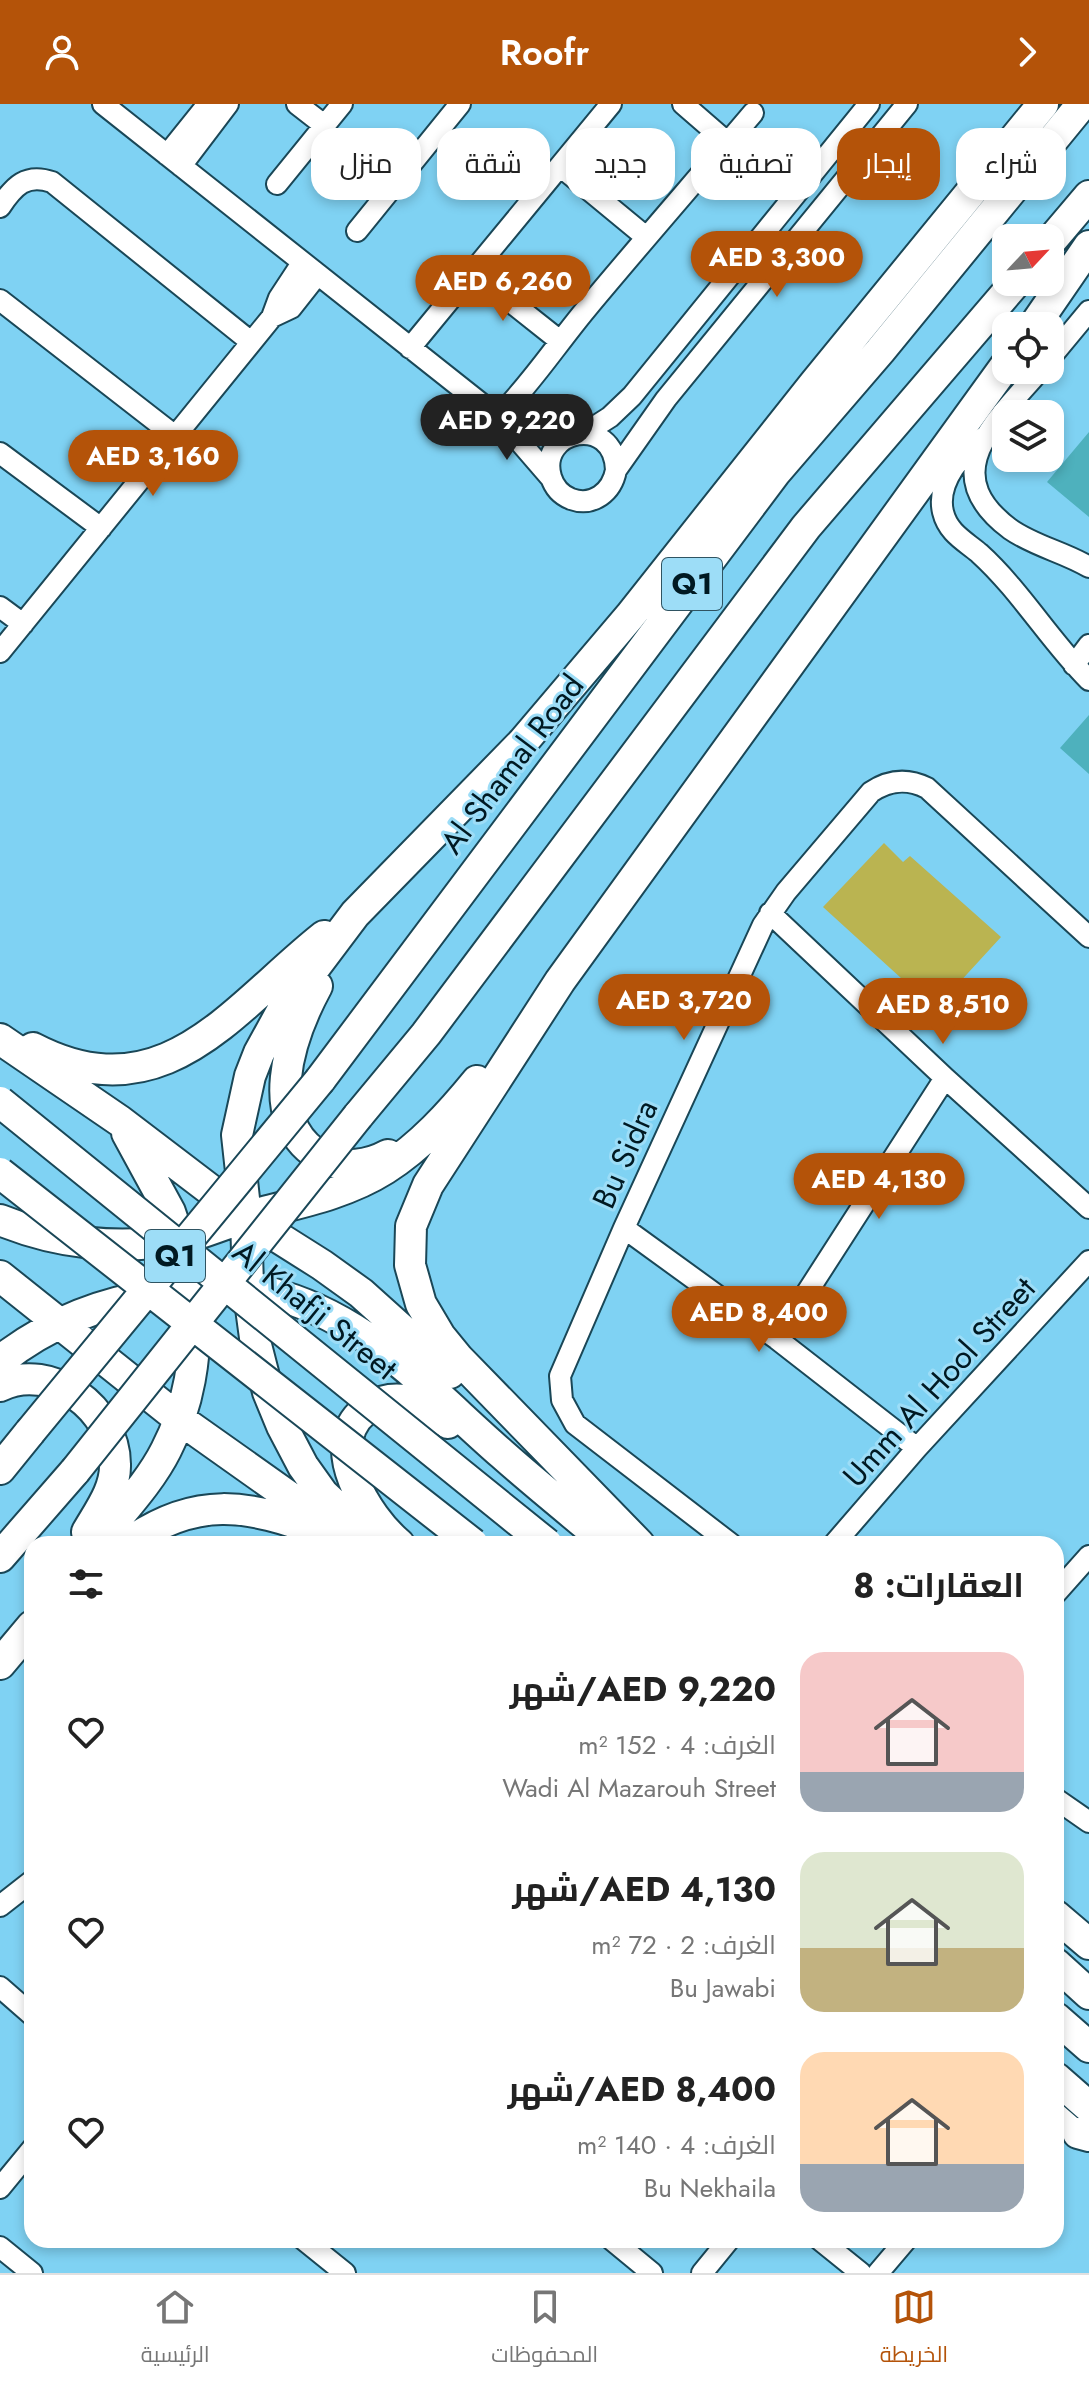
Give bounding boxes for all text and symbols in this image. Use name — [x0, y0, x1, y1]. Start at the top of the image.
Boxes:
text: Roofr — [500, 26, 589, 78]
icon: person — [40, 30, 84, 74]
icon: forward — [1005, 30, 1049, 74]
chip: منزل — [311, 128, 421, 200]
chip: شقة — [437, 128, 550, 200]
chip: جديد — [566, 128, 675, 200]
chip: تصفية — [691, 128, 821, 200]
chip: إيجار — [837, 128, 940, 200]
chip: شراء — [956, 128, 1066, 200]
north arrow — [992, 224, 1064, 296]
map controls — [992, 224, 1064, 472]
pin: AED 3,300 — [685, 231, 869, 299]
text: AED 3,300 — [709, 238, 845, 276]
pin: AED 6,260 — [411, 255, 595, 323]
text: AED 6,260 — [433, 262, 573, 300]
button: locate — [992, 312, 1064, 384]
pin: AED 9,220 — [415, 394, 599, 462]
button: layers — [992, 400, 1064, 472]
text: AED 9,220 — [439, 401, 575, 439]
pin: AED 3,160 — [61, 430, 245, 498]
text: AED 3,160 — [86, 437, 220, 475]
road number: Q1 — [662, 558, 722, 610]
street label: Al Shamal Road — [429, 665, 595, 863]
pin: AED 3,720 — [592, 974, 776, 1042]
pin: AED 8,510 — [851, 978, 1035, 1046]
text: AED 3,720 — [616, 981, 752, 1019]
text: AED 8,510 — [876, 985, 1010, 1023]
street label: Bu Sidra — [581, 1092, 669, 1216]
pin: AED 4,130 — [787, 1153, 971, 1221]
text: AED 4,130 — [812, 1160, 946, 1198]
street label: Al Khafji Street — [223, 1229, 407, 1391]
road number: Q1 — [145, 1230, 205, 1282]
street label: Umm Al Hool Street — [832, 1267, 1046, 1497]
pin: AED 8,400 — [667, 1286, 851, 1354]
text: AED 8,400 — [690, 1293, 828, 1331]
text: العقارات: 8 — [853, 1561, 1024, 1610]
icon: filters — [64, 1562, 108, 1606]
text: AED 9,220/شهر — [510, 1665, 776, 1714]
icon: home — [864, 1684, 960, 1780]
icon: heart — [64, 1710, 108, 1754]
text: الغرف: 4 · 152 m² — [578, 1726, 776, 1764]
text: Wadi Al Mazarouh Street — [502, 1769, 776, 1807]
text: AED 4,130/شهر — [513, 1865, 776, 1914]
icon: home — [864, 1884, 960, 1980]
icon: heart — [64, 1910, 108, 1954]
text: الغرف: 2 · 72 m² — [591, 1926, 776, 1964]
text: Bu Jawabi — [670, 1969, 776, 2007]
text: AED 8,400/شهر — [508, 2065, 776, 2114]
icon: home — [864, 2084, 960, 2180]
icon: heart — [64, 2110, 108, 2154]
text: الغرف: 4 · 140 m² — [577, 2126, 776, 2164]
text: Bu Nekhaila — [644, 2169, 776, 2207]
tab: الرئيسية — [141, 2285, 210, 2375]
tab: المحفوظات — [491, 2285, 598, 2375]
tab: الخريطة — [880, 2285, 948, 2375]

